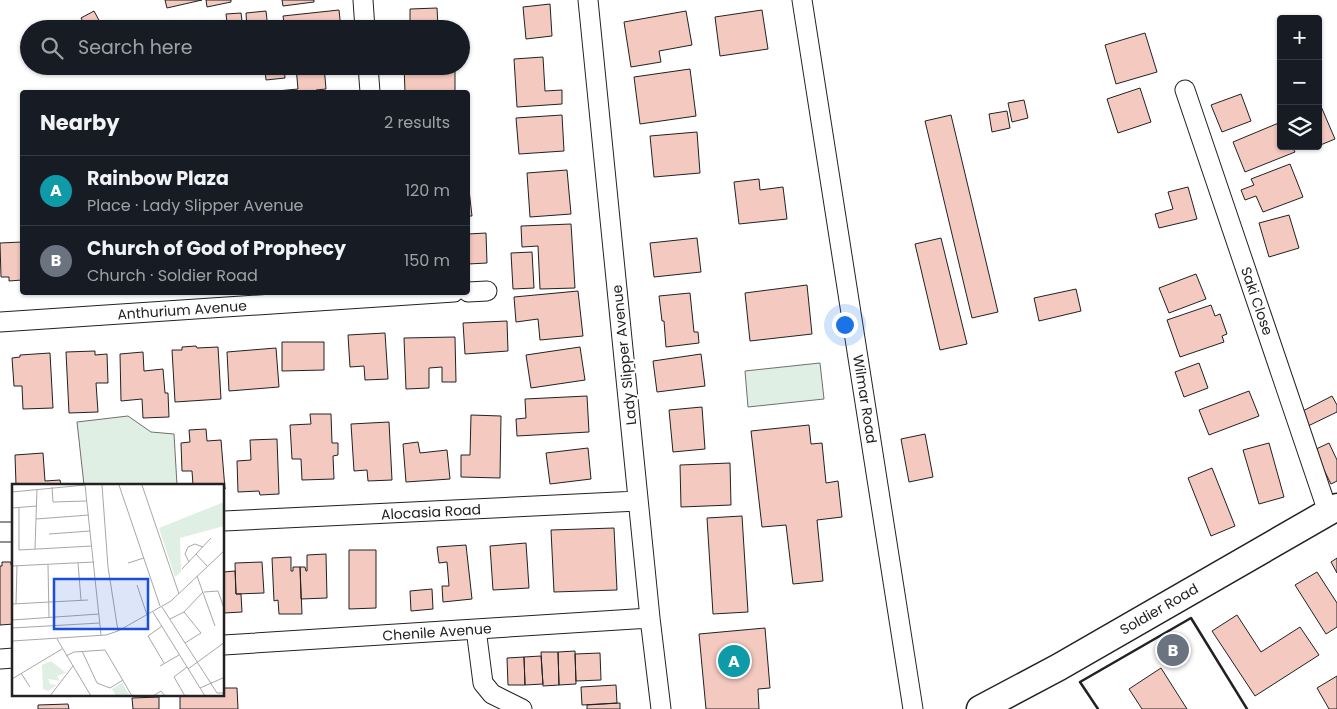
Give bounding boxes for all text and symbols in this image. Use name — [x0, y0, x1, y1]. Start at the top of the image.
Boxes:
map controls — [1277, 15, 1322, 150]
button: + — [1277, 15, 1322, 60]
search box — [20, 20, 470, 75]
icon: search — [38, 34, 66, 62]
text: Search here — [78, 34, 192, 61]
button: − — [1277, 60, 1322, 105]
button: layers — [1277, 105, 1322, 150]
text: Nearby — [40, 108, 120, 137]
text: 2 results — [384, 111, 450, 134]
text: Rainbow Plaza — [87, 165, 229, 192]
text: A — [50, 179, 62, 202]
text: 120 m — [405, 179, 450, 202]
text: Place · Lady Slipper Avenue — [87, 194, 304, 217]
text: Church of God of Prophecy — [87, 235, 346, 262]
text: B — [51, 249, 61, 272]
text: 150 m — [404, 249, 450, 272]
text: Church · Soldier Road — [87, 264, 258, 287]
street label: Saki Close — [1236, 264, 1278, 338]
street label: Lady Slipper Avenue — [607, 284, 641, 426]
street label: Anthurium Avenue — [117, 295, 248, 325]
your location — [832, 312, 858, 338]
street label: Wilmar Road — [848, 353, 882, 445]
inset map — [12, 484, 225, 696]
street label: Alocasia Road — [380, 499, 482, 525]
street label: Soldier Road — [1116, 578, 1202, 640]
street label: Chenile Avenue — [382, 618, 493, 646]
pin: B — [1157, 631, 1189, 669]
pin: A — [718, 642, 750, 680]

